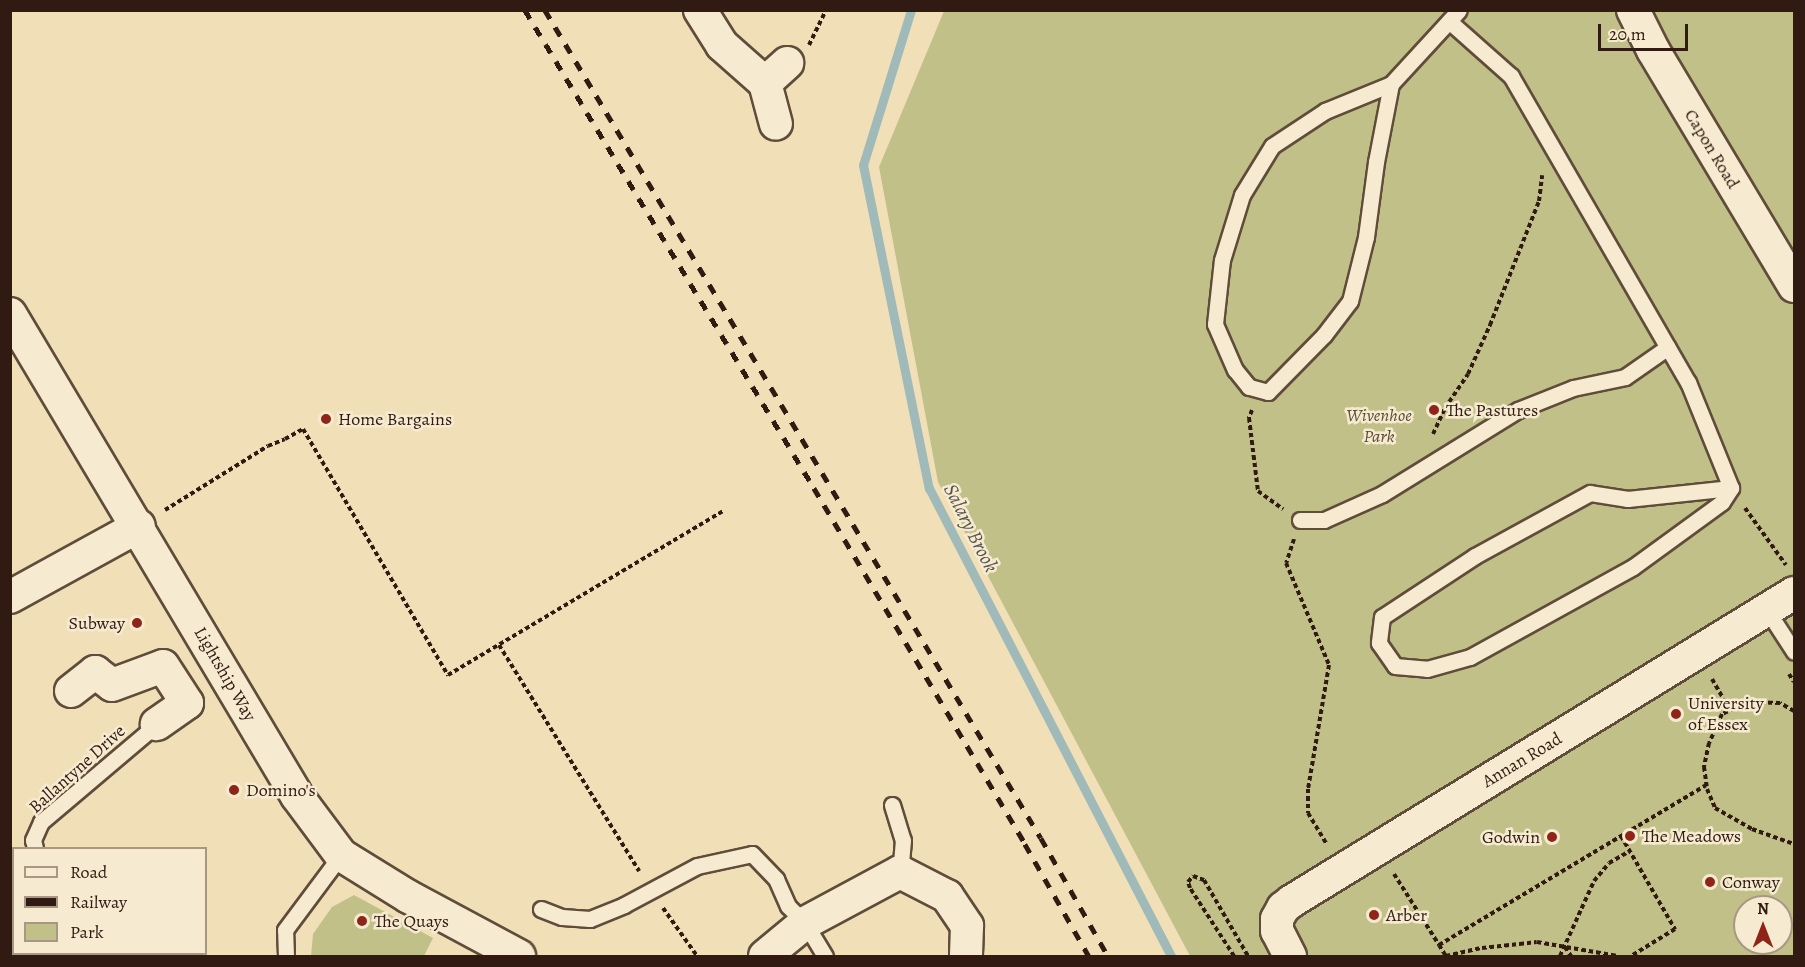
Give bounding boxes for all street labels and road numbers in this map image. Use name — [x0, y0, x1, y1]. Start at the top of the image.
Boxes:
street label: Capon Road — [1680, 105, 1744, 193]
street label: Lightship Way — [189, 623, 261, 725]
street label: Ballantyne Drive — [24, 720, 130, 818]
street label: Annan Road — [1478, 728, 1566, 792]

